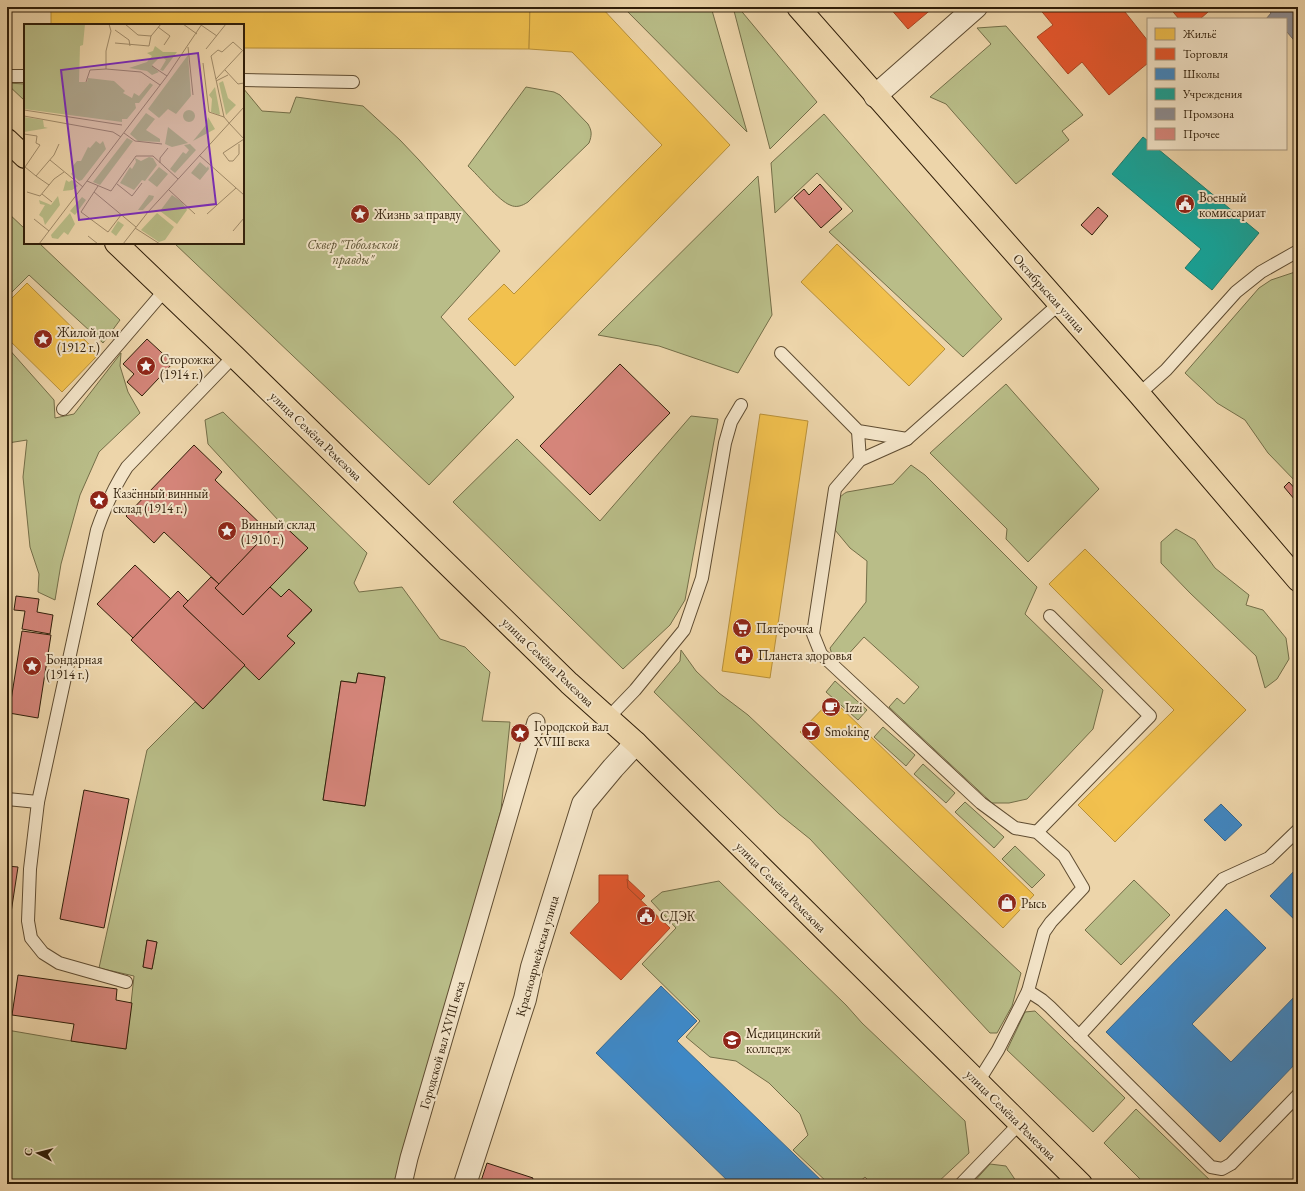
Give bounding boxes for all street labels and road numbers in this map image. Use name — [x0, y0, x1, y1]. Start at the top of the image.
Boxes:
street label: Октябрьская улица — [1009, 250, 1089, 337]
street label: улица Семёна Ремезова — [266, 388, 366, 485]
street label: улица Семёна Ремезова — [498, 614, 598, 711]
street label: улица Семёна Ремезова — [732, 838, 831, 937]
street label: Красноармейская улица — [512, 893, 563, 1019]
street label: Городской вал XVIII века — [416, 978, 469, 1111]
street label: улица Семёна Ремезова — [962, 1066, 1061, 1165]

